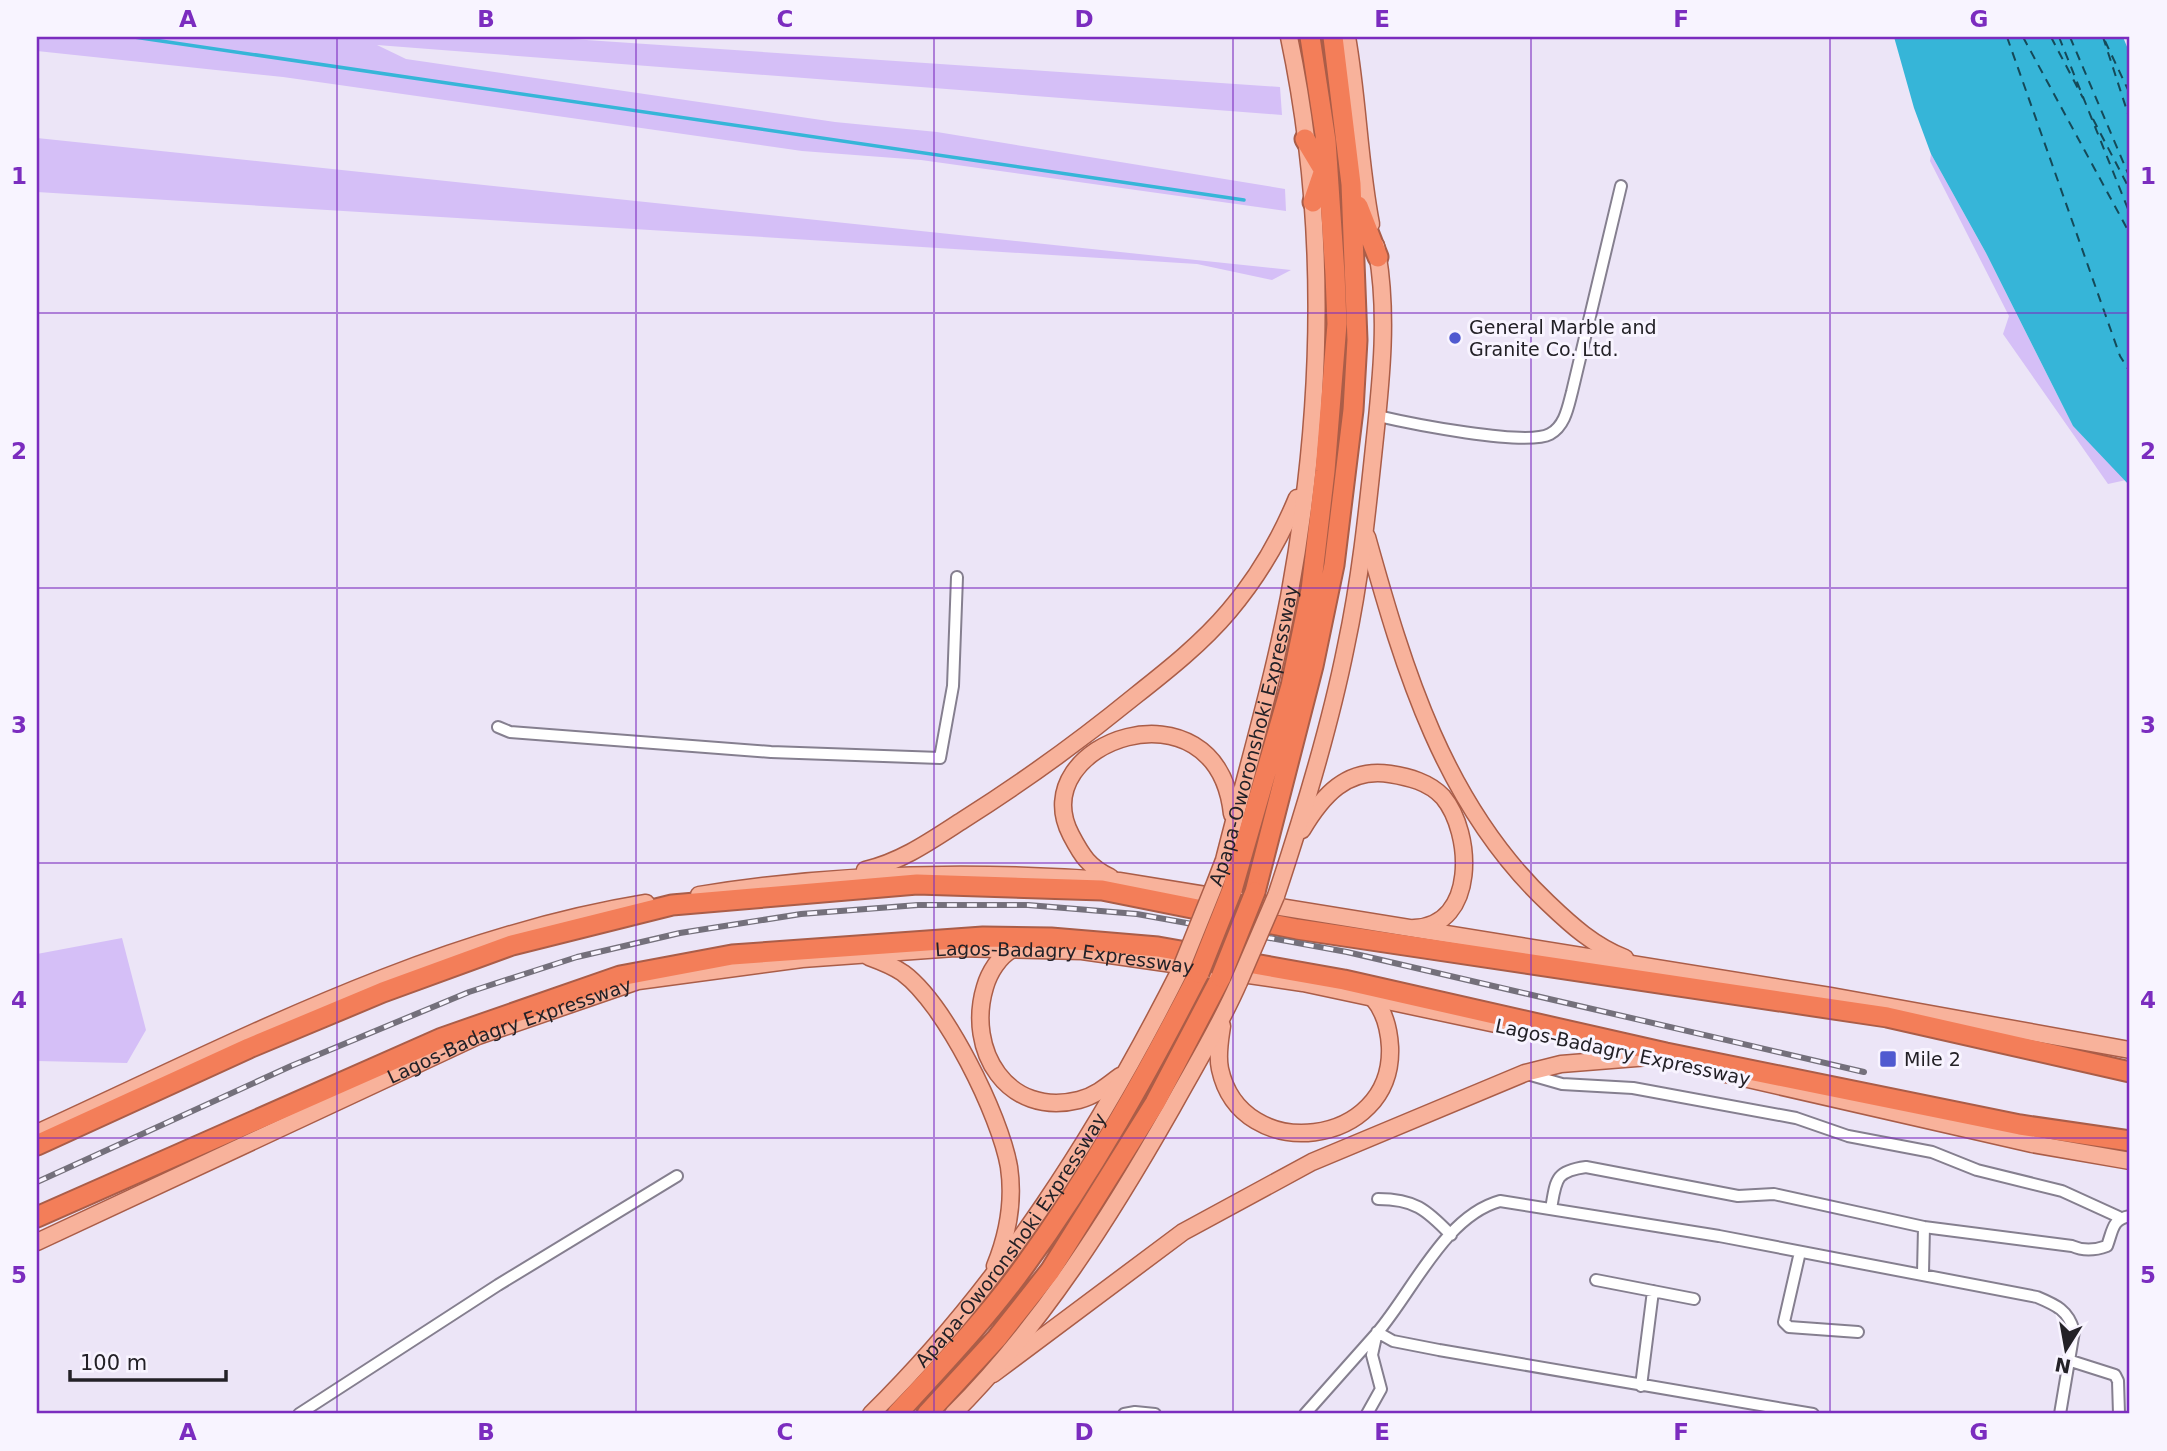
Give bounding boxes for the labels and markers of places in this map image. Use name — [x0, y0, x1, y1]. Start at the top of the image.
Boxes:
place label: General Marble and Granite Co. Ltd. — [1469, 316, 1657, 360]
marker: General Marble and Granite Co. Ltd. — [1447, 330, 1463, 346]
place label: Mile 2 — [1904, 1048, 1961, 1070]
marker: Mile 2 — [1878, 1049, 1898, 1069]

